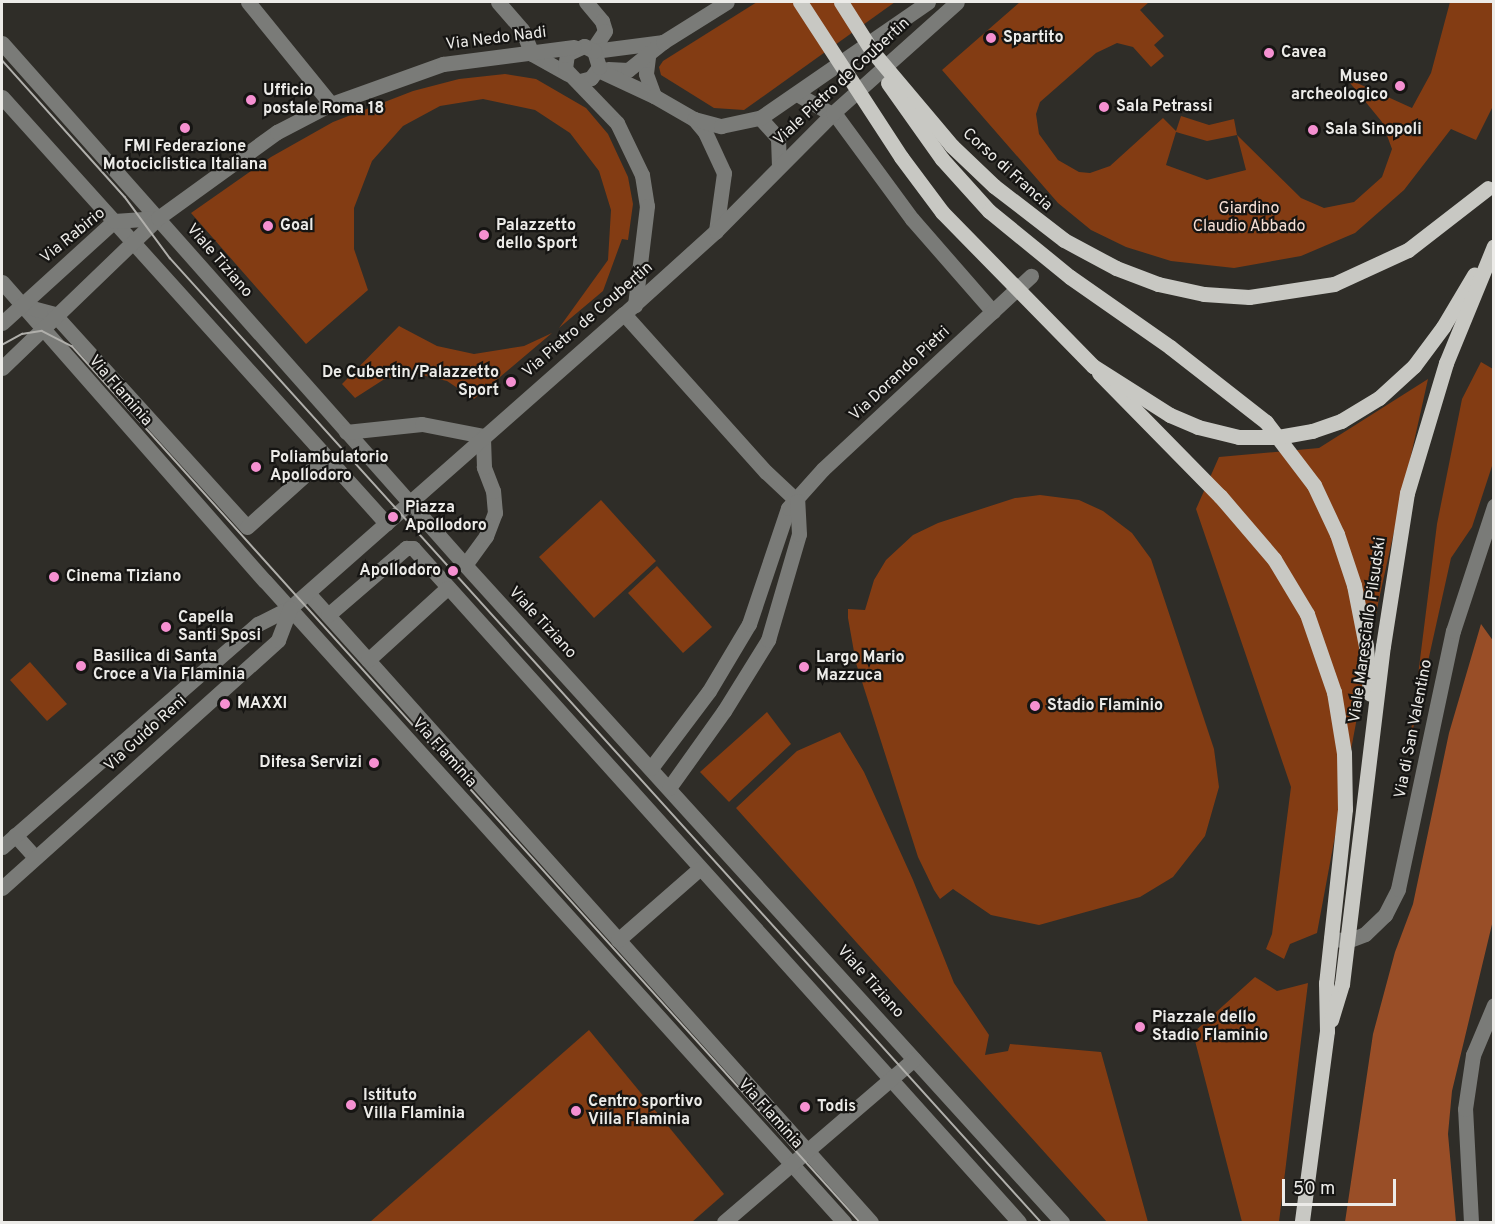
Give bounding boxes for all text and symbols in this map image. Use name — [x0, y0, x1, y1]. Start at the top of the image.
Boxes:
street label: Viale Pietro de Coubertin — [770, 14, 914, 150]
street label: Via Nedo Nadi — [445, 23, 547, 55]
place label: Spartito — [1003, 28, 1064, 48]
marker: Spartito — [984, 31, 998, 45]
place label: Cavea — [1281, 43, 1326, 63]
marker: Cavea — [1262, 46, 1276, 60]
place label: Museo archeologico — [1291, 67, 1388, 105]
marker: Museo archeologico — [1393, 79, 1407, 93]
place label: Ufficio postale Roma 18 — [263, 81, 384, 119]
marker: Ufficio postale Roma 18 — [244, 93, 258, 107]
place label: Sala Petrassi — [1116, 97, 1212, 117]
marker: Sala Petrassi — [1097, 100, 1111, 114]
place label: Sala Sinopoli — [1325, 120, 1422, 140]
marker: FMI Federazione Motociclistica Italiana — [178, 121, 192, 135]
marker: Sala Sinopoli — [1306, 123, 1320, 137]
street label: Corso di Francia — [958, 125, 1056, 215]
place label: FMI Federazione Motociclistica Italiana — [103, 137, 267, 175]
park label: Giardino Claudio Abbado — [1192, 199, 1306, 237]
street label: Via Rabirio — [37, 204, 109, 268]
place label: Goal — [280, 216, 314, 236]
place label: Palazzetto dello Sport — [496, 216, 578, 254]
marker: Goal — [261, 219, 275, 233]
street label: Viale Tiziano — [182, 220, 256, 302]
marker: Palazzetto dello Sport — [477, 228, 491, 242]
street label: Via Pietro de Coubertin — [519, 258, 657, 382]
street label: Via Dorando Pietri — [846, 323, 954, 425]
street label: Via Flaminia — [84, 352, 156, 430]
place label: De Cubertin/Palazzetto Sport — [322, 363, 499, 401]
marker: De Cubertin/Palazzetto Sport — [504, 375, 518, 389]
place label: Poliambulatorio Apollodoro — [270, 448, 389, 486]
marker: Poliambulatorio Apollodoro — [247, 458, 265, 476]
place label: Piazza Apollodoro — [405, 498, 487, 536]
marker: Piazza Apollodoro — [386, 510, 400, 524]
street label: Viale Maresciallo Pilsudski — [1345, 536, 1391, 724]
place label: Apollodoro — [359, 561, 441, 581]
marker: Apollodoro — [446, 564, 460, 578]
place label: Cinema Tiziano — [66, 567, 181, 587]
marker: Cinema Tiziano — [47, 570, 61, 584]
street label: Viale Tiziano — [504, 583, 580, 663]
place label: Capella Santi Sposi — [178, 608, 261, 646]
marker: Capella Santi Sposi — [159, 620, 173, 634]
place label: Basilica di Santa Croce a Via Flaminia — [93, 647, 246, 685]
place label: Largo Mario Mazzuca — [816, 648, 905, 686]
street label: Via di San Valentino — [1391, 658, 1437, 800]
marker: Basilica di Santa Croce a Via Flaminia — [74, 659, 88, 673]
marker: Largo Mario Mazzuca — [797, 660, 811, 674]
street label: Via Guido Reni — [101, 692, 191, 776]
place label: MAXXI — [237, 694, 287, 714]
place label: Stadio Flaminio — [1047, 696, 1163, 716]
marker: MAXXI — [218, 697, 232, 711]
marker: Stadio Flaminio — [1028, 699, 1042, 713]
street label: Via Flaminia — [408, 714, 480, 792]
place label: Difesa Servizi — [259, 753, 362, 773]
marker: Difesa Servizi — [367, 756, 381, 770]
street label: Viale Tiziano — [832, 941, 908, 1023]
place label: Piazzale dello Stadio Flaminio — [1152, 1008, 1268, 1046]
marker: Piazzale dello Stadio Flaminio — [1133, 1020, 1147, 1034]
street label: Via Flaminia — [734, 1075, 806, 1153]
place label: Istituto Villa Flaminia — [363, 1086, 465, 1124]
place label: Centro sportivo Villa Flaminia — [588, 1092, 702, 1130]
place label: Todis — [817, 1097, 856, 1117]
marker: Istituto Villa Flaminia — [344, 1098, 358, 1112]
marker: Todis — [798, 1100, 812, 1114]
marker: Centro sportivo Villa Flaminia — [569, 1104, 583, 1118]
scale bar — [1285, 1167, 1399, 1205]
text: 50 m — [1293, 1178, 1335, 1201]

